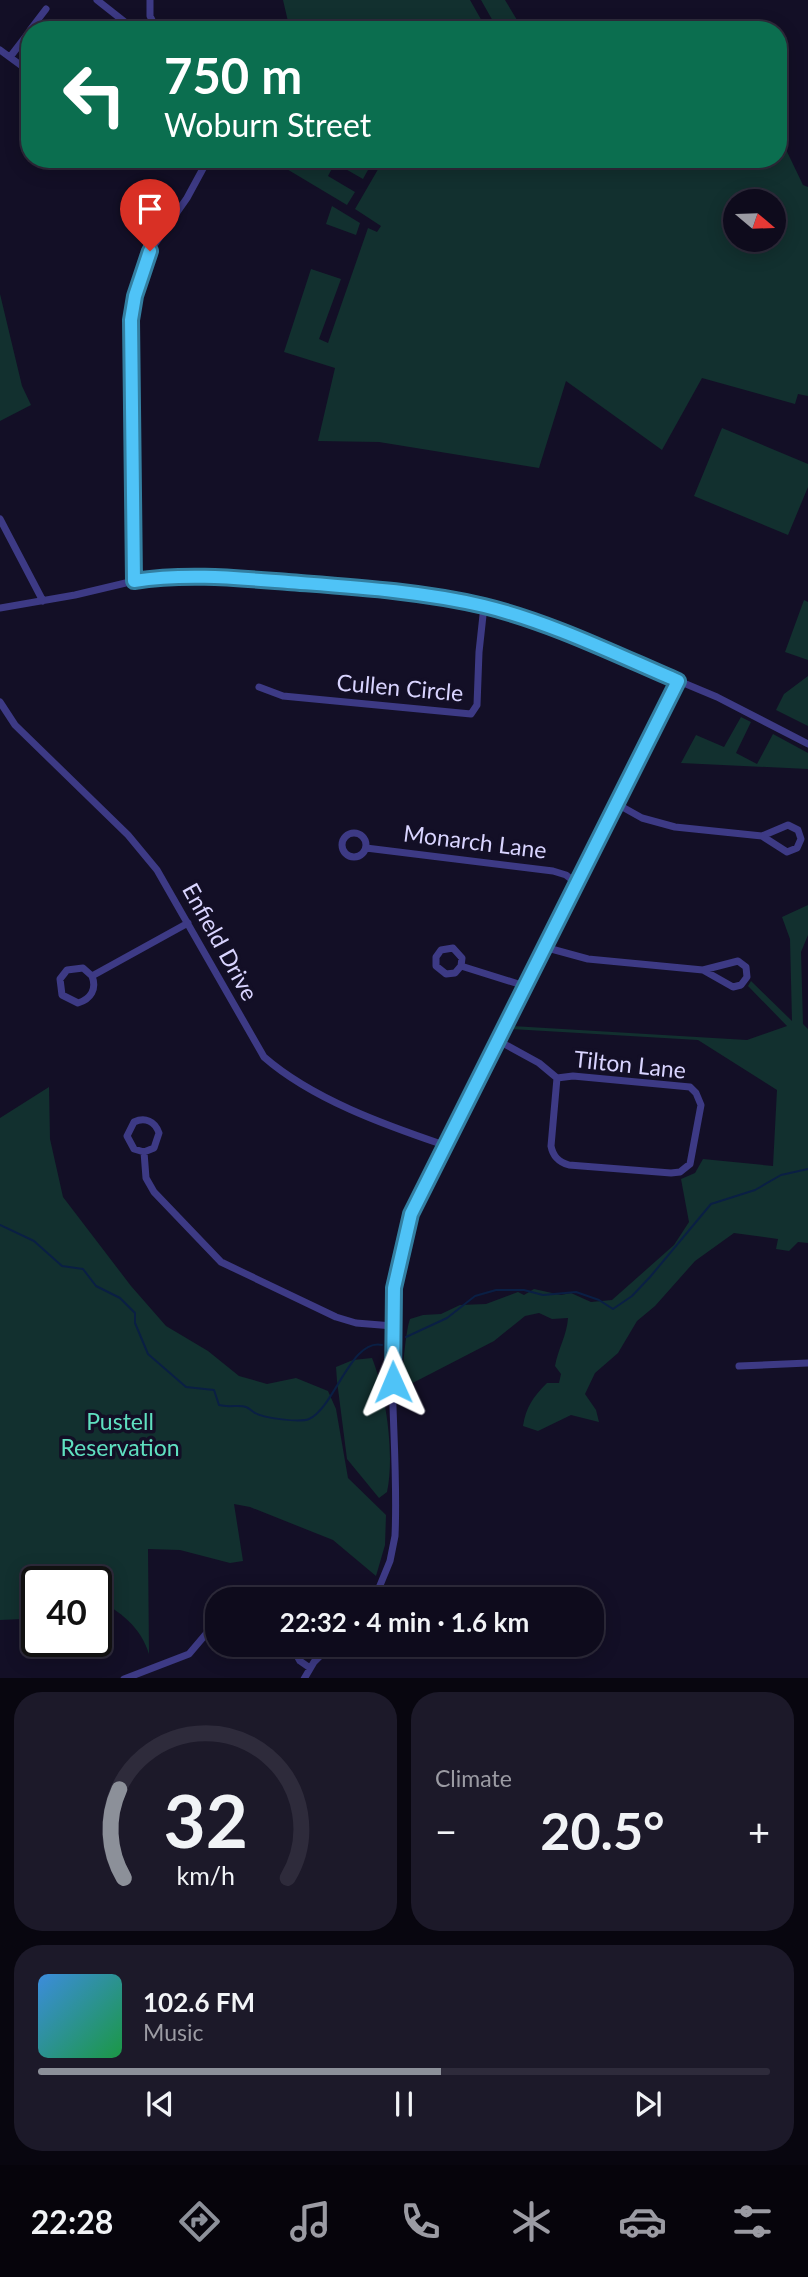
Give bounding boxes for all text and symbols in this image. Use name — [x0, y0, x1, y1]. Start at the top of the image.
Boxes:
text: 750 m — [164, 46, 302, 104]
icon: left — [49, 49, 140, 140]
text: Woburn Street — [164, 105, 371, 144]
pin — [120, 179, 180, 251]
north arrow — [723, 189, 786, 252]
map controls — [723, 189, 786, 252]
icon: arrive — [131, 190, 169, 228]
street label: Cullen Circle — [336, 668, 465, 706]
street label: Monarch Lane — [402, 818, 548, 864]
street label: Enfield Drive — [177, 878, 265, 1005]
street label: Tilton Lane — [573, 1044, 688, 1084]
position arrow — [356, 1345, 430, 1419]
park label: Pustell Reservation — [60, 1407, 180, 1461]
speed limit sign: 40 — [21, 1566, 112, 1657]
text: 22:32 · 4 min · 1.6 km — [280, 1606, 529, 1638]
text: Climate — [435, 1764, 512, 1792]
text: 32 — [163, 1776, 248, 1864]
text: 20.5° — [540, 1799, 665, 1861]
text: − — [435, 1808, 457, 1854]
text: + — [748, 1808, 770, 1854]
text: km/h — [176, 1859, 235, 1889]
text: 102.6 FM — [143, 1986, 255, 2018]
text: Music — [143, 2018, 203, 2046]
icon: previous — [141, 2085, 179, 2123]
icon: pause — [385, 2085, 423, 2123]
icon: next — [629, 2085, 667, 2123]
icon: directions — [175, 2197, 224, 2246]
icon: music — [286, 2197, 335, 2246]
icon: phone — [396, 2197, 445, 2246]
icon: climate — [507, 2197, 556, 2246]
icon: car — [618, 2197, 667, 2246]
icon: filters — [728, 2197, 777, 2246]
text: 22:28 — [31, 2202, 113, 2241]

